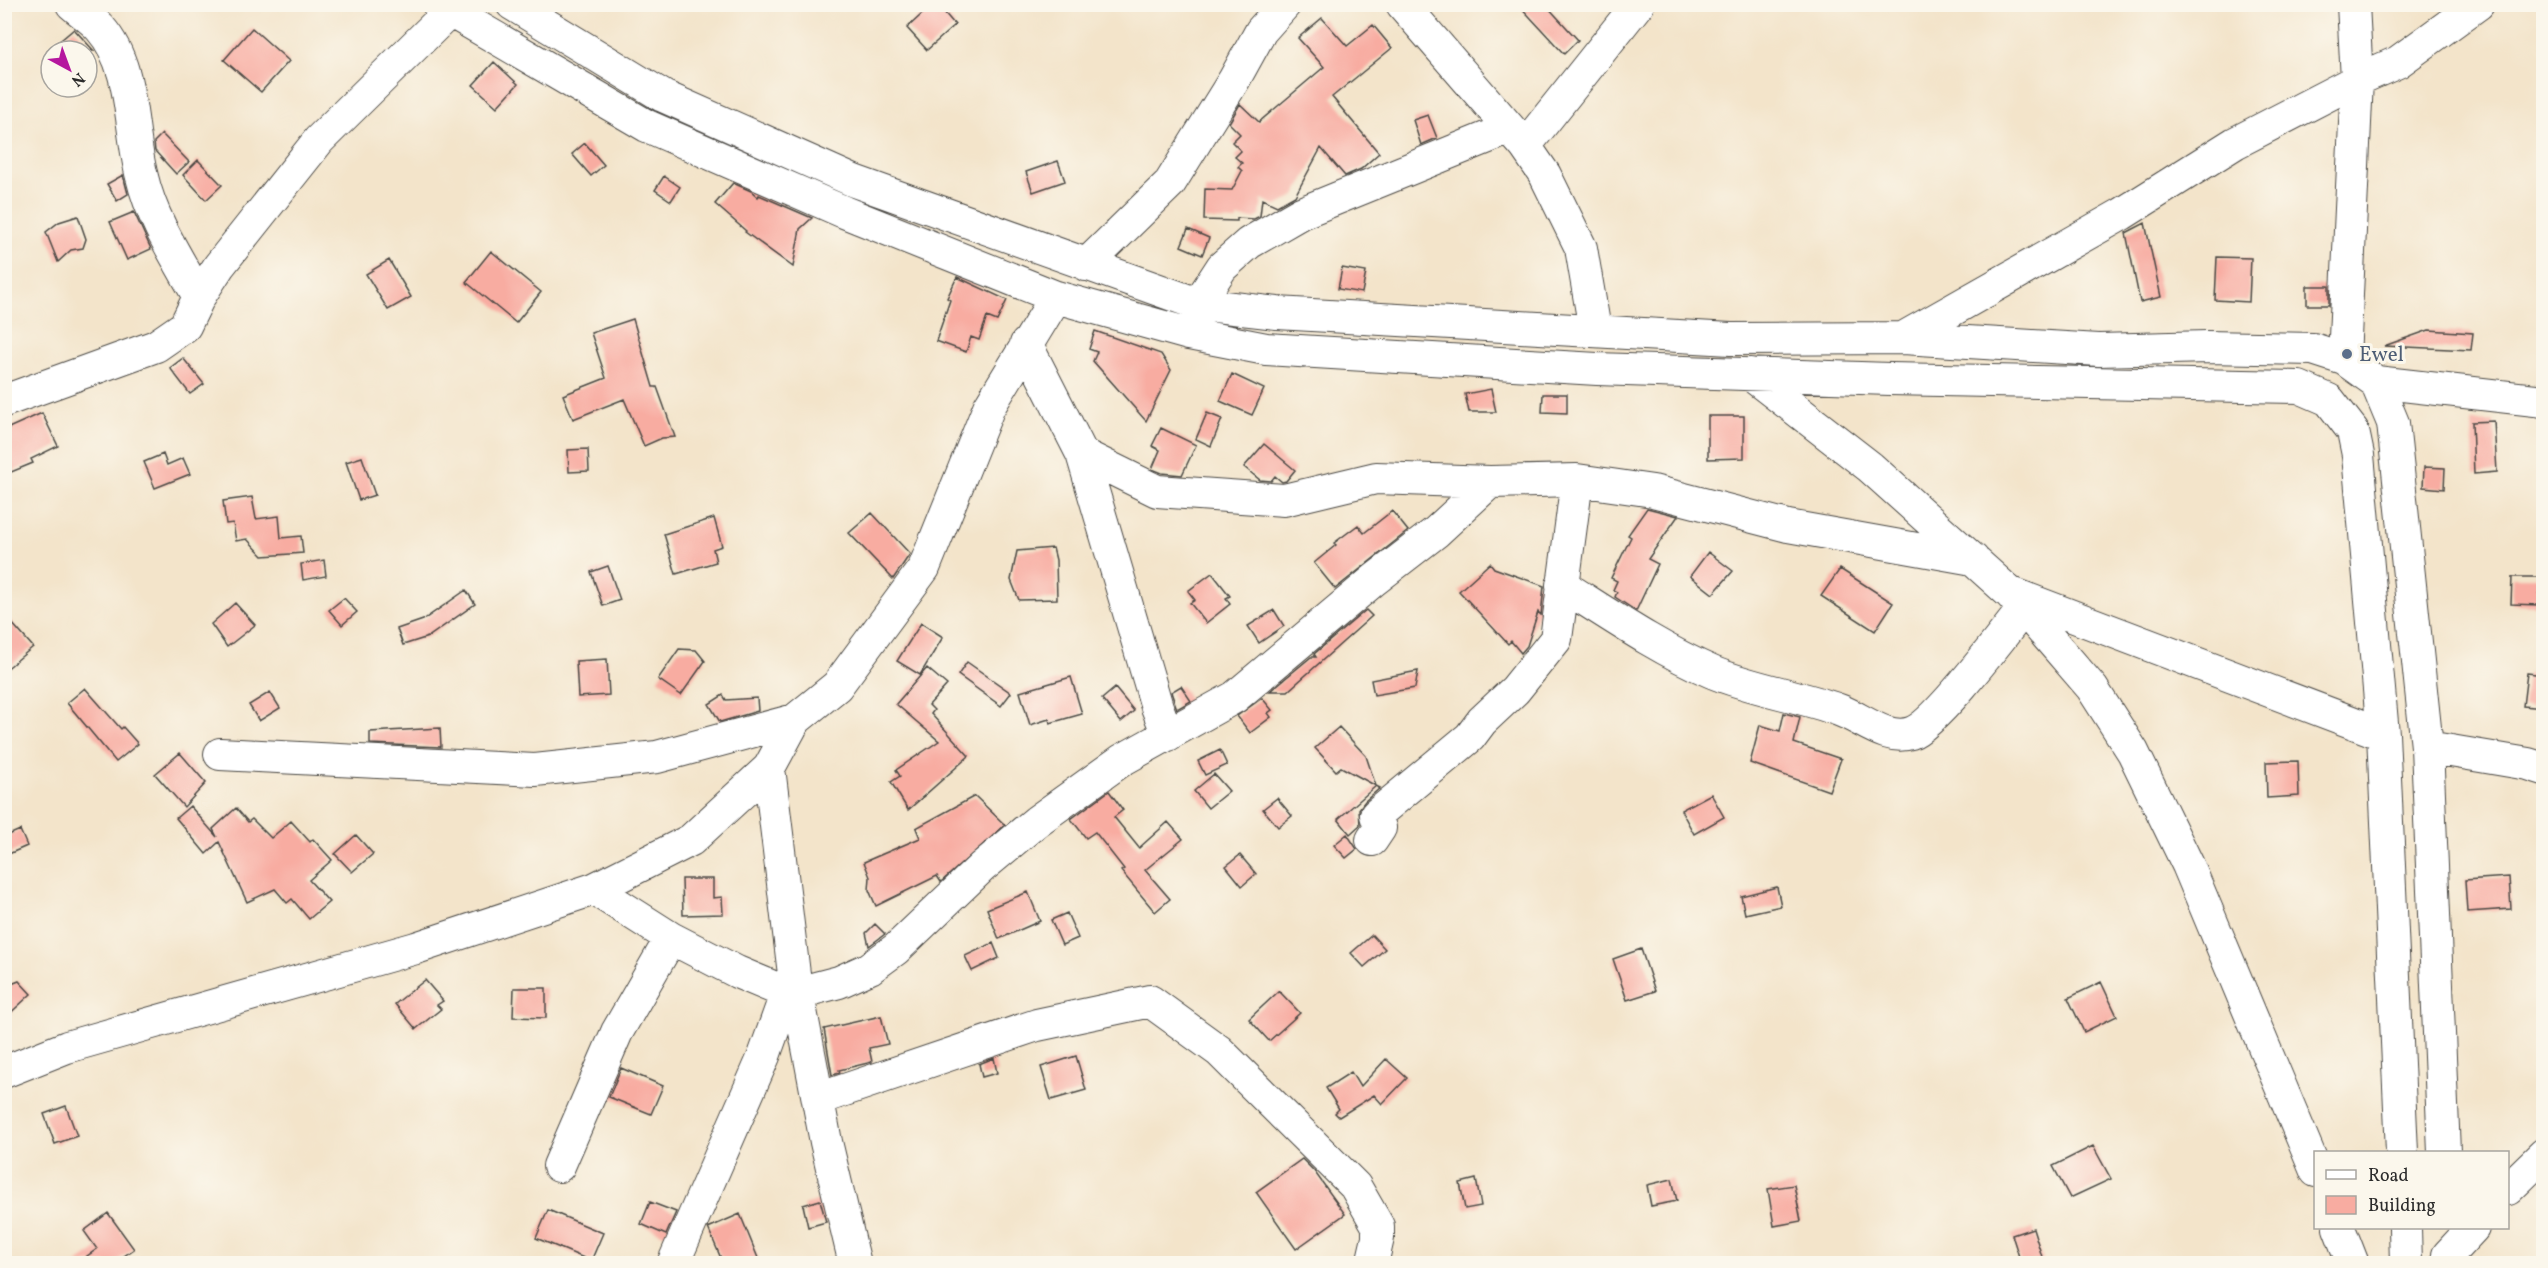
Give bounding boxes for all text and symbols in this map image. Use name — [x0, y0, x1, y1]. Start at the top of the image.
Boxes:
north arrow — [39, 39, 99, 99]
text: N — [66, 67, 89, 91]
place label: Ewel — [2359, 341, 2404, 370]
marker: Ewel — [2340, 347, 2354, 361]
legend — [2314, 1151, 2509, 1229]
text: Road — [2368, 1164, 2409, 1189]
text: Building — [2368, 1194, 2436, 1219]

